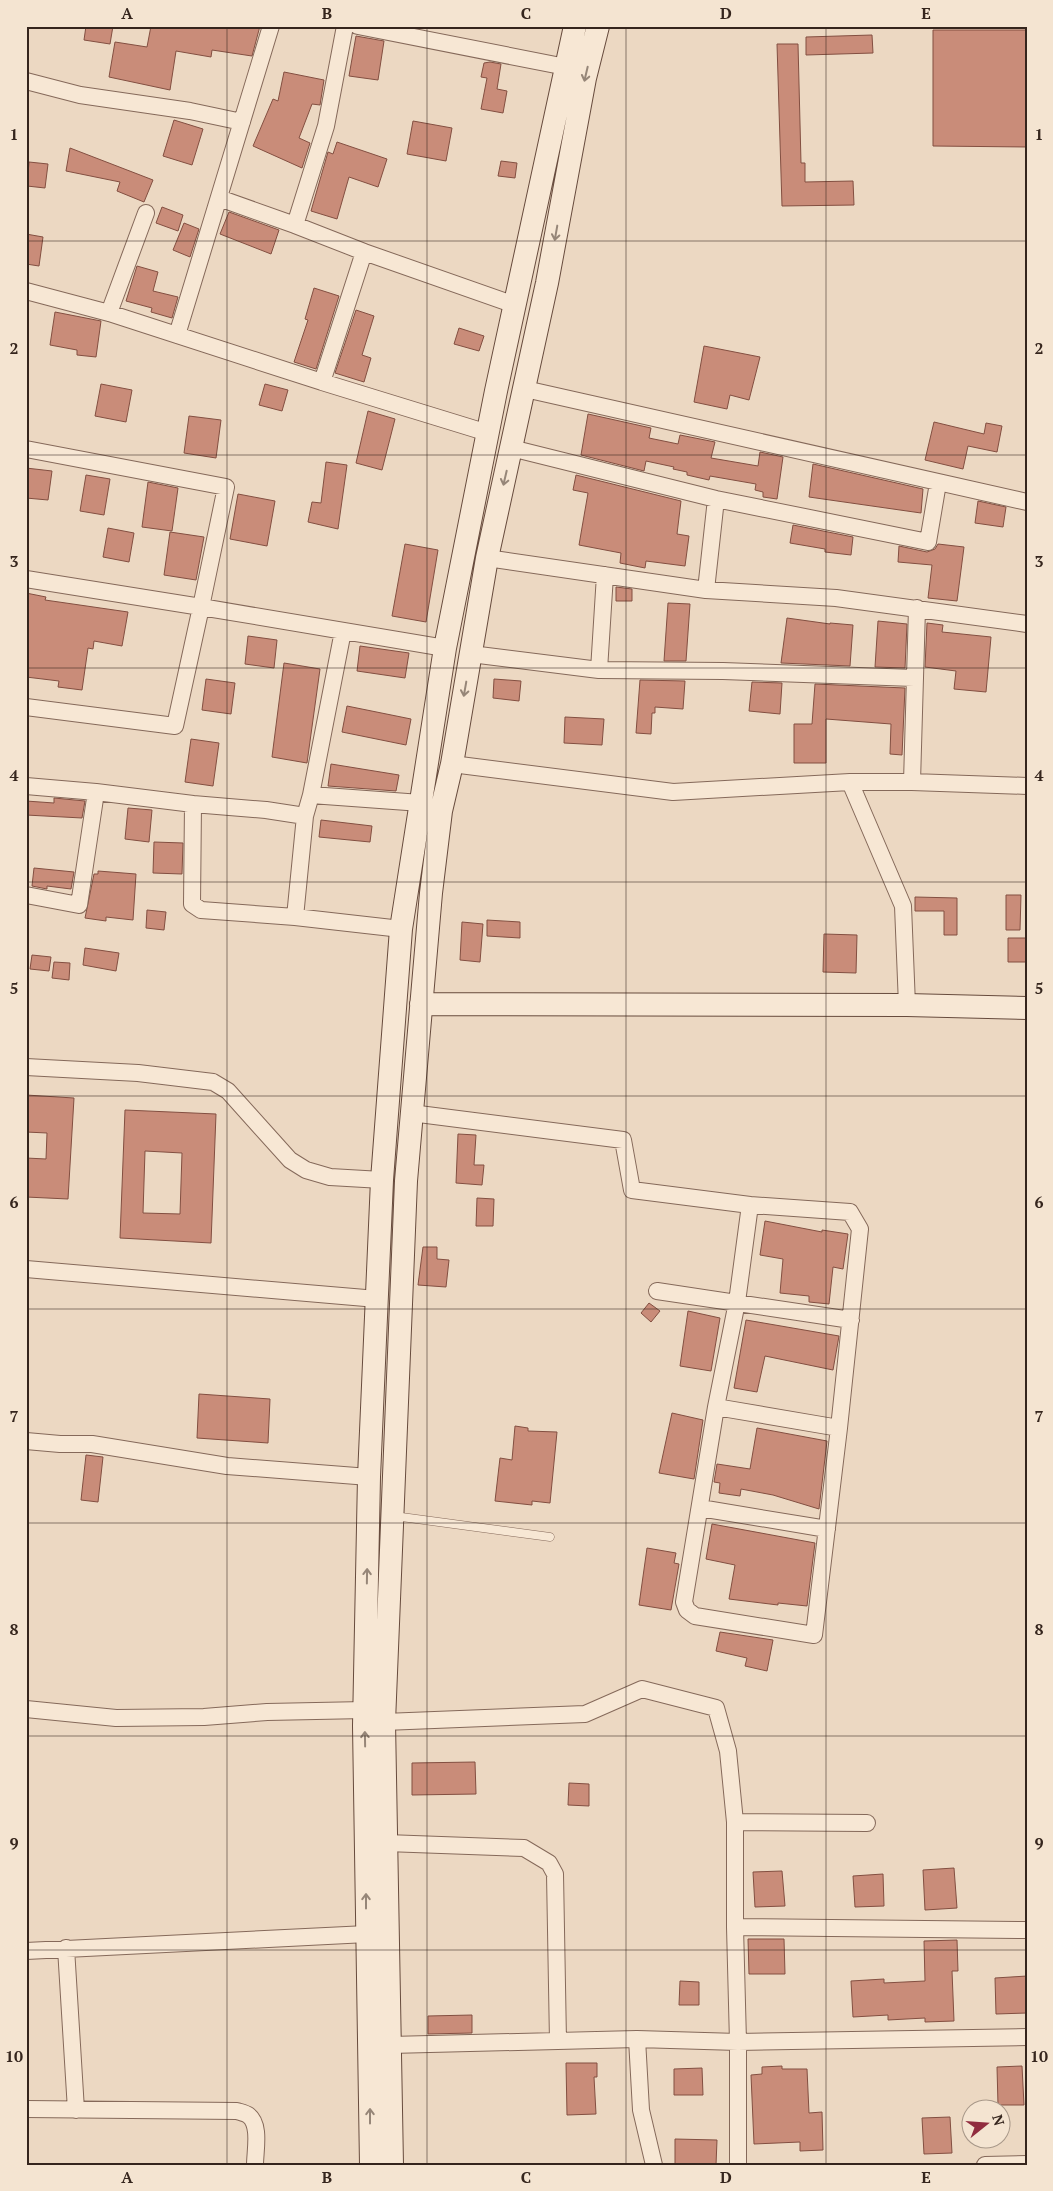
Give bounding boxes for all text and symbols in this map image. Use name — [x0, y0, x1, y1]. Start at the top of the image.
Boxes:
text: A — [121, 2, 133, 24]
text: B — [322, 2, 332, 24]
text: C — [521, 2, 531, 24]
text: D — [720, 2, 732, 24]
text: E — [921, 2, 931, 24]
one-way arrow — [581, 65, 590, 81]
text: 1 — [9, 123, 19, 145]
text: 1 — [1034, 123, 1044, 145]
one-way arrow — [551, 225, 561, 241]
text: 2 — [9, 337, 19, 359]
text: 2 — [1034, 337, 1044, 359]
one-way arrow — [500, 469, 509, 485]
text: 3 — [9, 550, 19, 572]
text: 3 — [1034, 550, 1044, 572]
one-way arrow — [460, 681, 470, 697]
text: 4 — [9, 764, 19, 786]
text: 4 — [1034, 764, 1044, 786]
text: 5 — [9, 977, 19, 999]
text: 5 — [1034, 977, 1044, 999]
text: 6 — [9, 1191, 19, 1213]
text: 6 — [1034, 1191, 1044, 1213]
text: 7 — [9, 1405, 19, 1427]
text: 7 — [1034, 1405, 1044, 1427]
one-way arrow — [362, 1568, 372, 1584]
text: 8 — [9, 1618, 19, 1640]
text: 8 — [1034, 1618, 1044, 1640]
one-way arrow — [360, 1731, 369, 1747]
text: 9 — [9, 1832, 19, 1854]
text: 9 — [1034, 1832, 1044, 1854]
one-way arrow — [361, 1893, 371, 1910]
text: 10 — [5, 2045, 23, 2067]
text: 10 — [1030, 2045, 1048, 2067]
north arrow — [960, 2098, 1010, 2148]
one-way arrow — [365, 2108, 375, 2124]
text: N — [988, 2112, 1010, 2128]
text: A — [121, 2166, 133, 2188]
text: B — [322, 2166, 332, 2188]
text: C — [521, 2166, 531, 2188]
text: D — [720, 2166, 732, 2188]
text: E — [921, 2166, 931, 2188]

